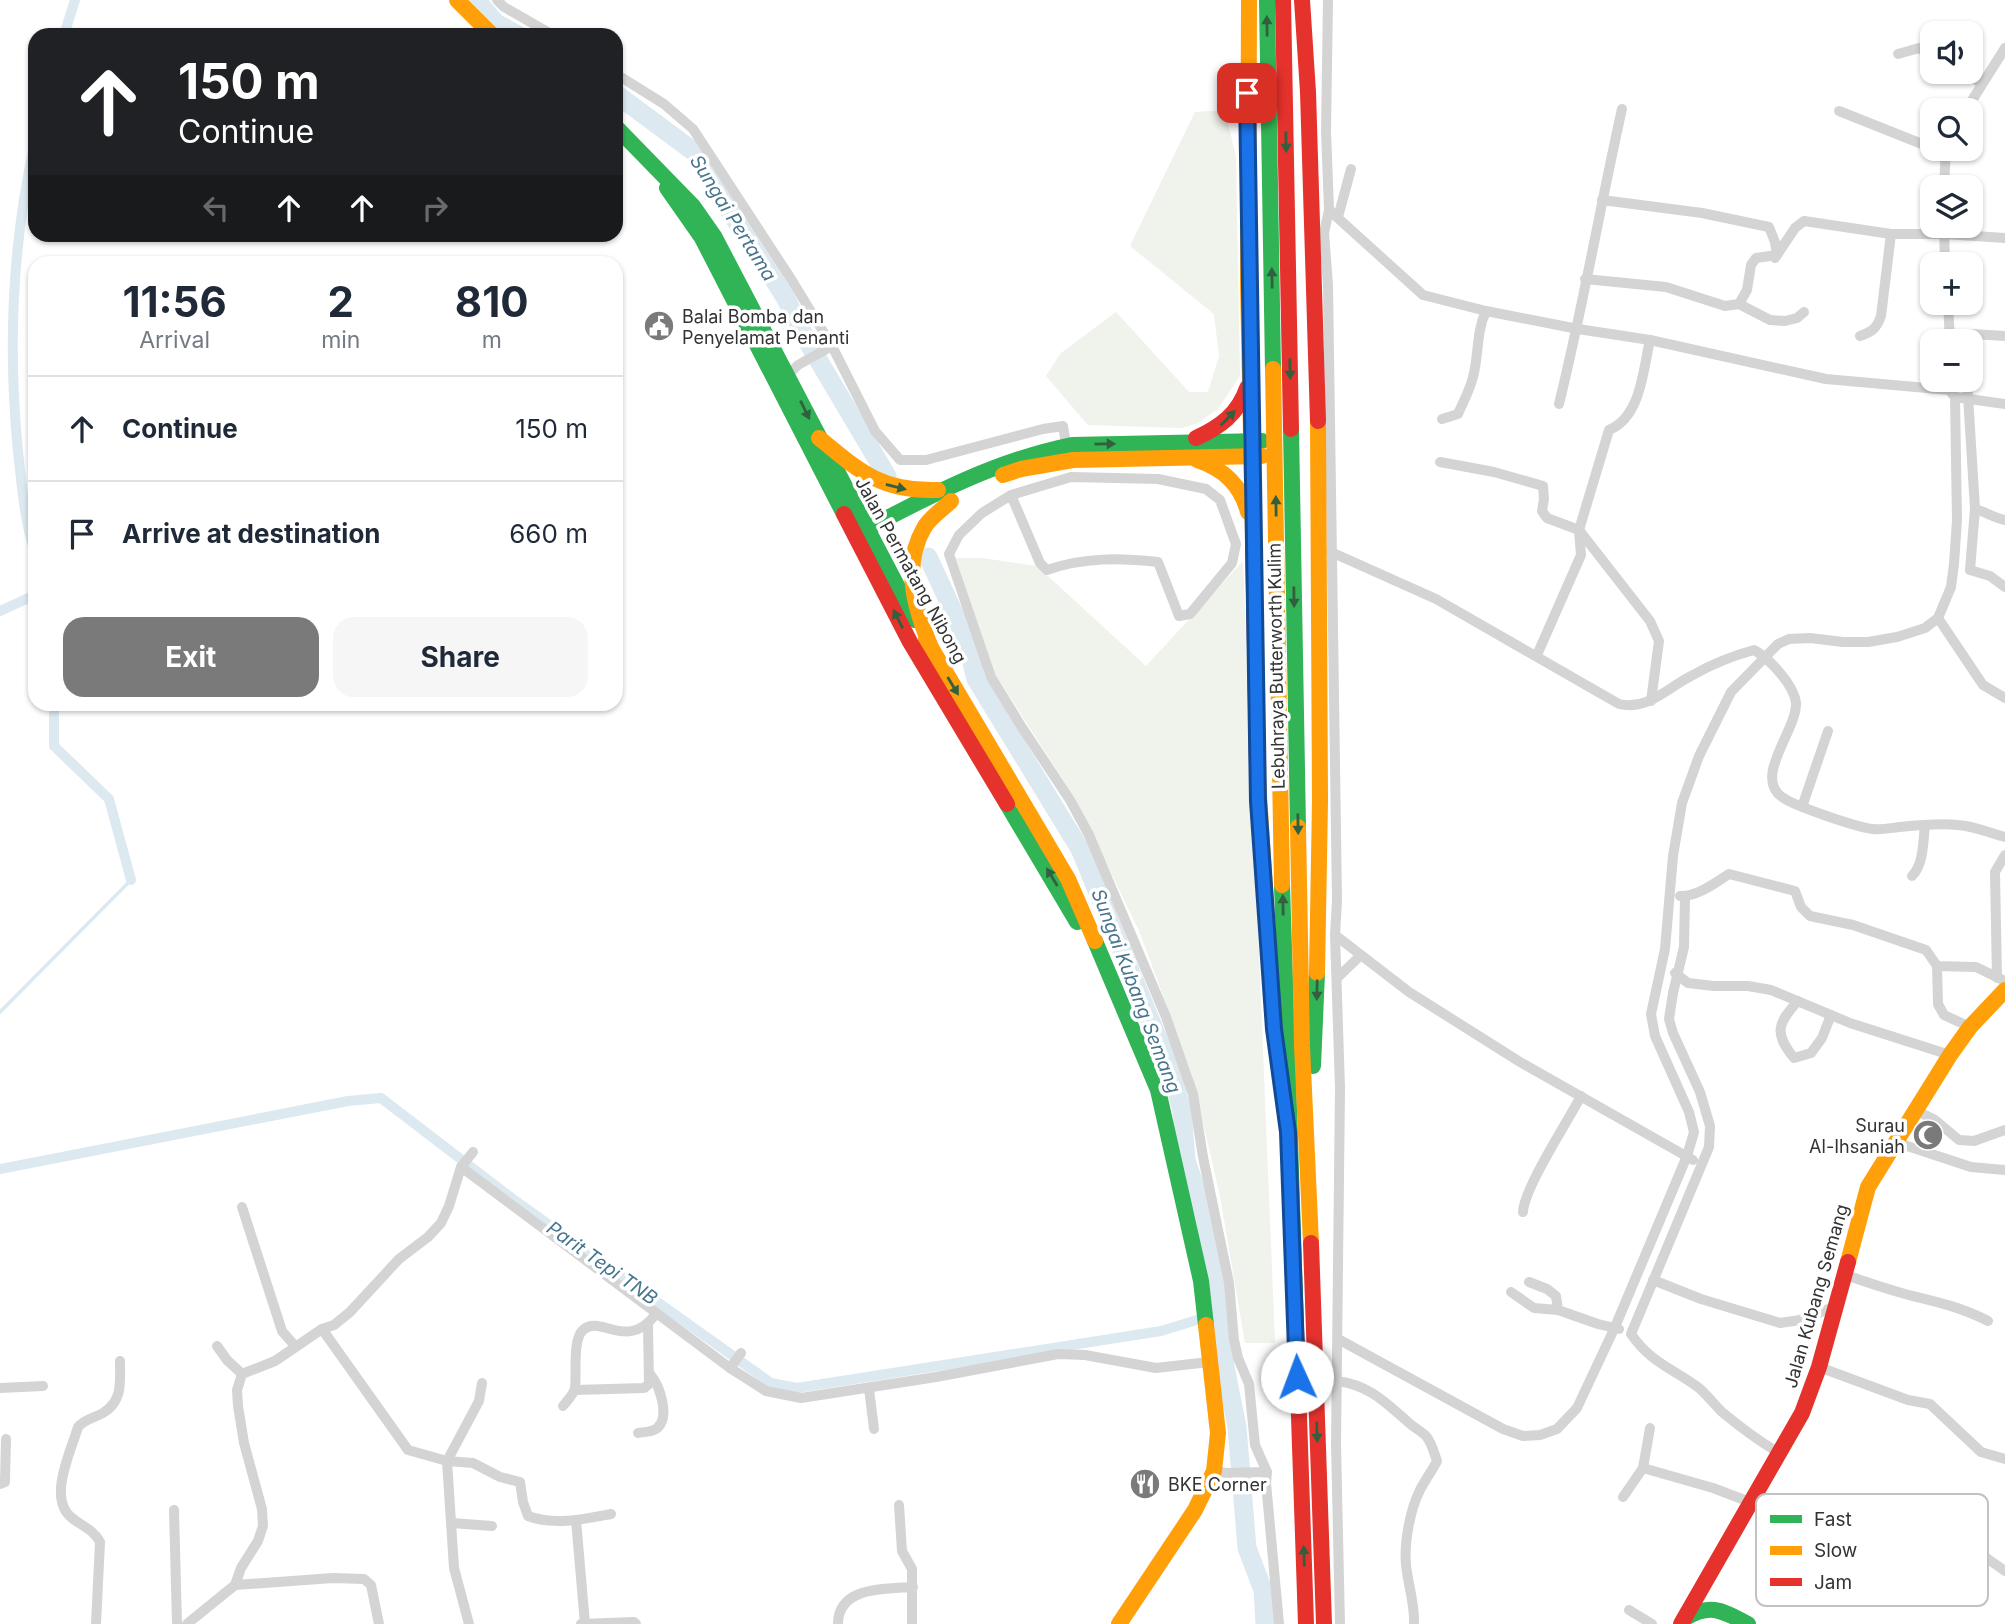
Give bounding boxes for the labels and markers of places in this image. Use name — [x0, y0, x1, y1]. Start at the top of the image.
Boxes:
pin — [1217, 63, 1277, 123]
place label: Balai Bomba dan Penyelamat Penanti — [682, 306, 849, 348]
public building icon: Balai Bomba dan Penyelamat Penanti — [642, 309, 676, 343]
place label: Surau Al-Ihsaniah — [1809, 1115, 1905, 1157]
mosque icon: Surau Al-Ihsaniah — [1911, 1118, 1945, 1152]
restaurant icon: BKE Corner — [1128, 1467, 1162, 1501]
place label: BKE Corner — [1168, 1474, 1267, 1495]

